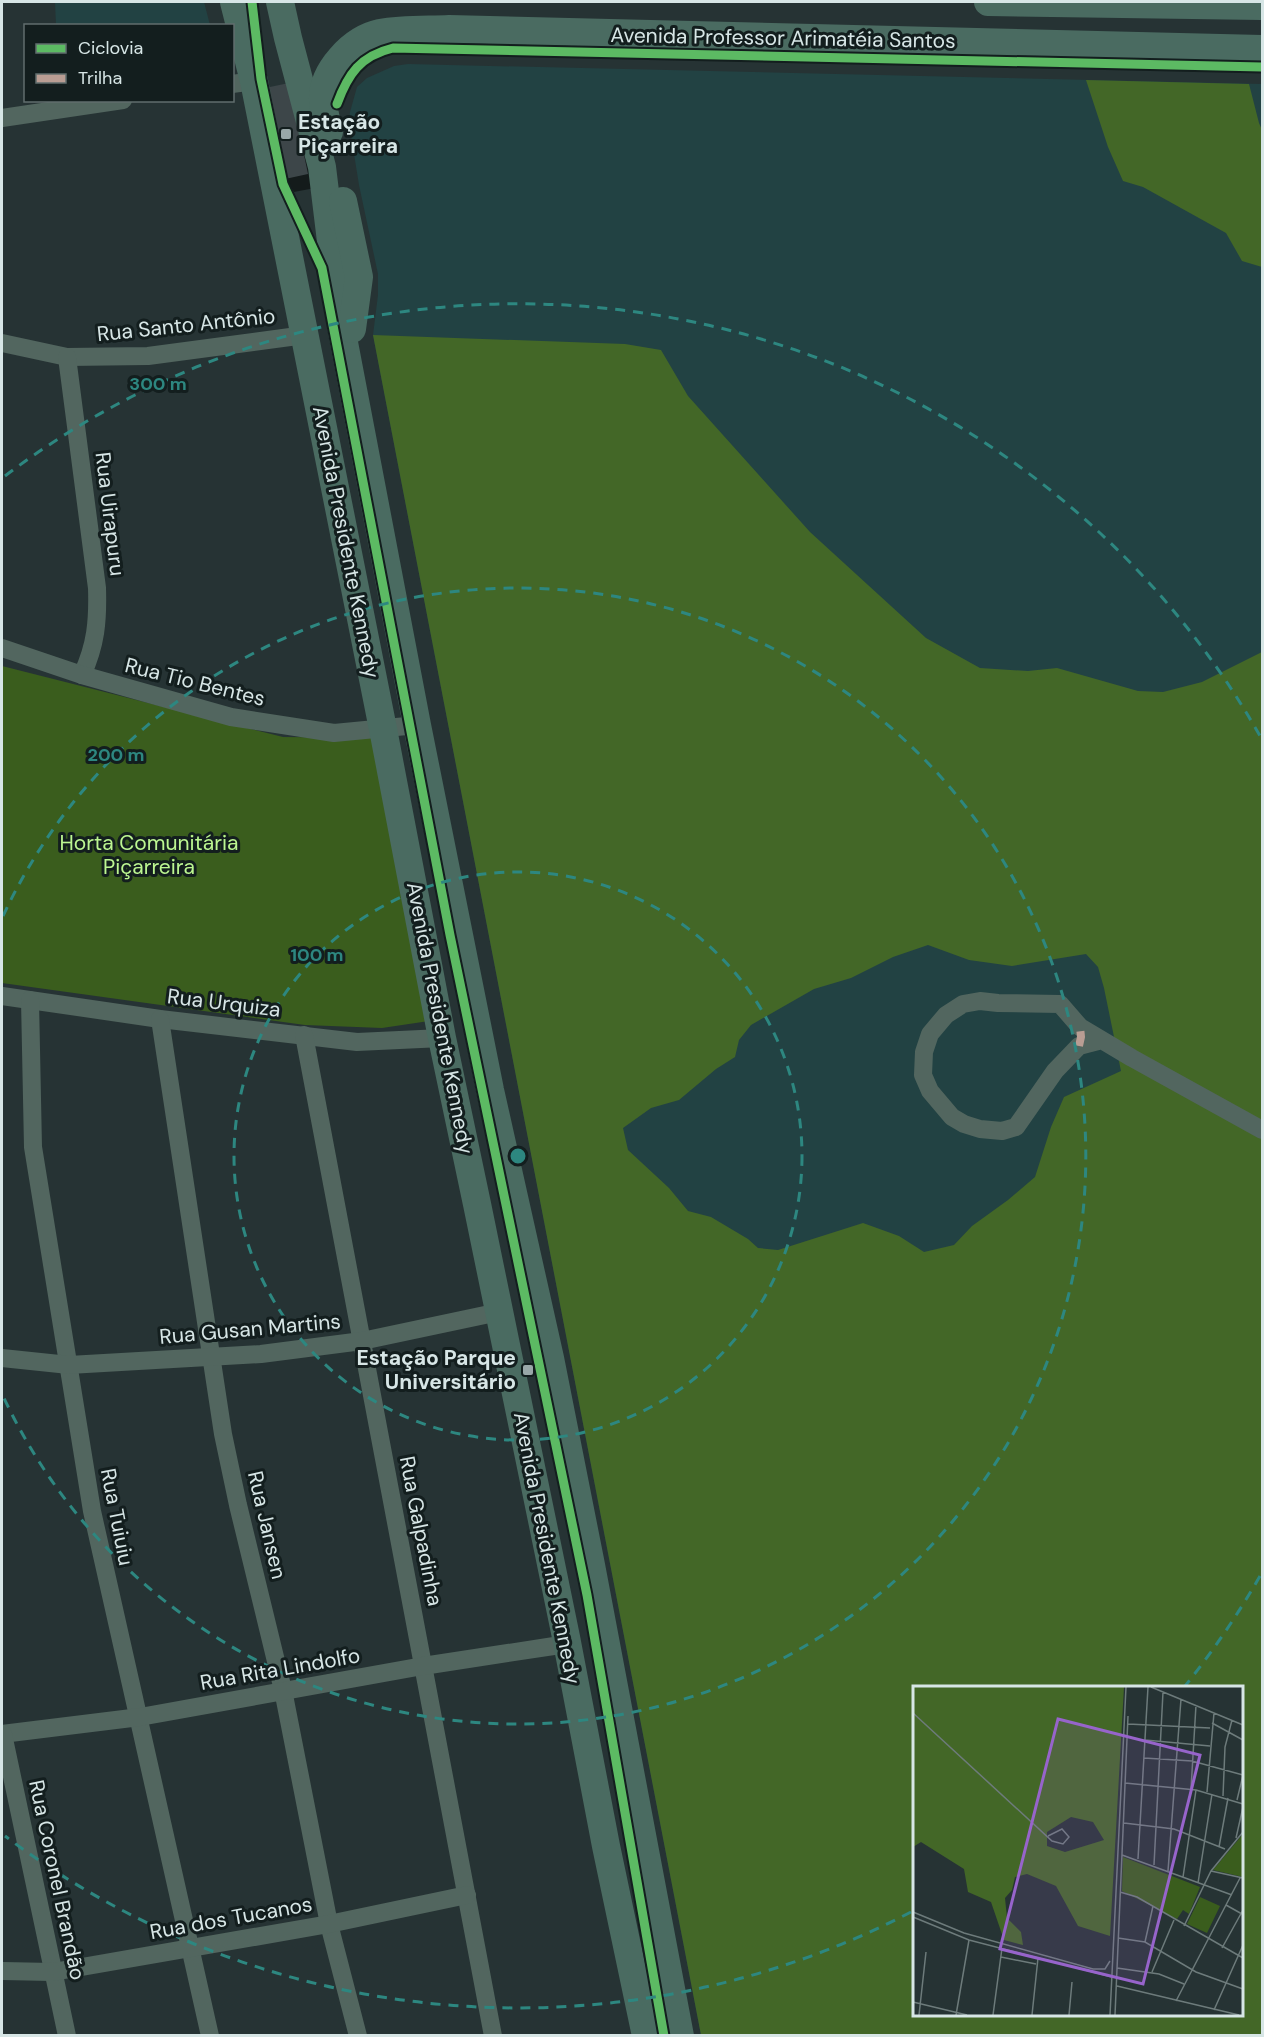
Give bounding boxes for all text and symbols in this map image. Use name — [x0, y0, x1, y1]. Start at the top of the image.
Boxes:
street label: Avenida Professor Arimatéia Santos — [610, 21, 956, 55]
legend — [24, 24, 234, 102]
text: Ciclovia — [78, 36, 143, 60]
text: Trilha — [78, 66, 122, 90]
place label: Estação Piçarreira — [298, 108, 398, 160]
marker: Estação Piçarreira — [279, 127, 293, 141]
street label: Rua Santo Antônio — [95, 302, 277, 348]
text: 300 m — [129, 372, 187, 396]
street label: Avenida Presidente Kennedy — [306, 404, 386, 681]
street label: Rua Uirapuru — [89, 451, 131, 577]
street label: Rua Tio Bentes — [122, 651, 268, 713]
text: 200 m — [88, 743, 144, 767]
park label: Horta Comunitária Piçarreira — [59, 829, 239, 881]
street label: Avenida Presidente Kennedy — [400, 880, 480, 1157]
text: 100 m — [290, 943, 344, 967]
street label: Rua Urquiza — [166, 982, 282, 1024]
centre of rings — [508, 1146, 528, 1166]
street label: Rua Gusan Martins — [158, 1307, 342, 1351]
place label: Estação Parque Universitário — [356, 1344, 516, 1396]
marker: Estação Parque Universitário — [521, 1363, 535, 1377]
street label: Avenida Presidente Kennedy — [507, 1410, 587, 1687]
street label: Rua Galpadinha — [393, 1454, 449, 1608]
street label: Rua Tuiuiu — [94, 1466, 140, 1568]
street label: Rua Jansen — [241, 1468, 293, 1582]
street label: Rua Rita Lindolfo — [198, 1641, 362, 1697]
inset map — [913, 1686, 1243, 2016]
street label: Rua Coronel Brandão — [22, 1777, 92, 1983]
street label: Rua dos Tucanos — [148, 1890, 314, 1946]

